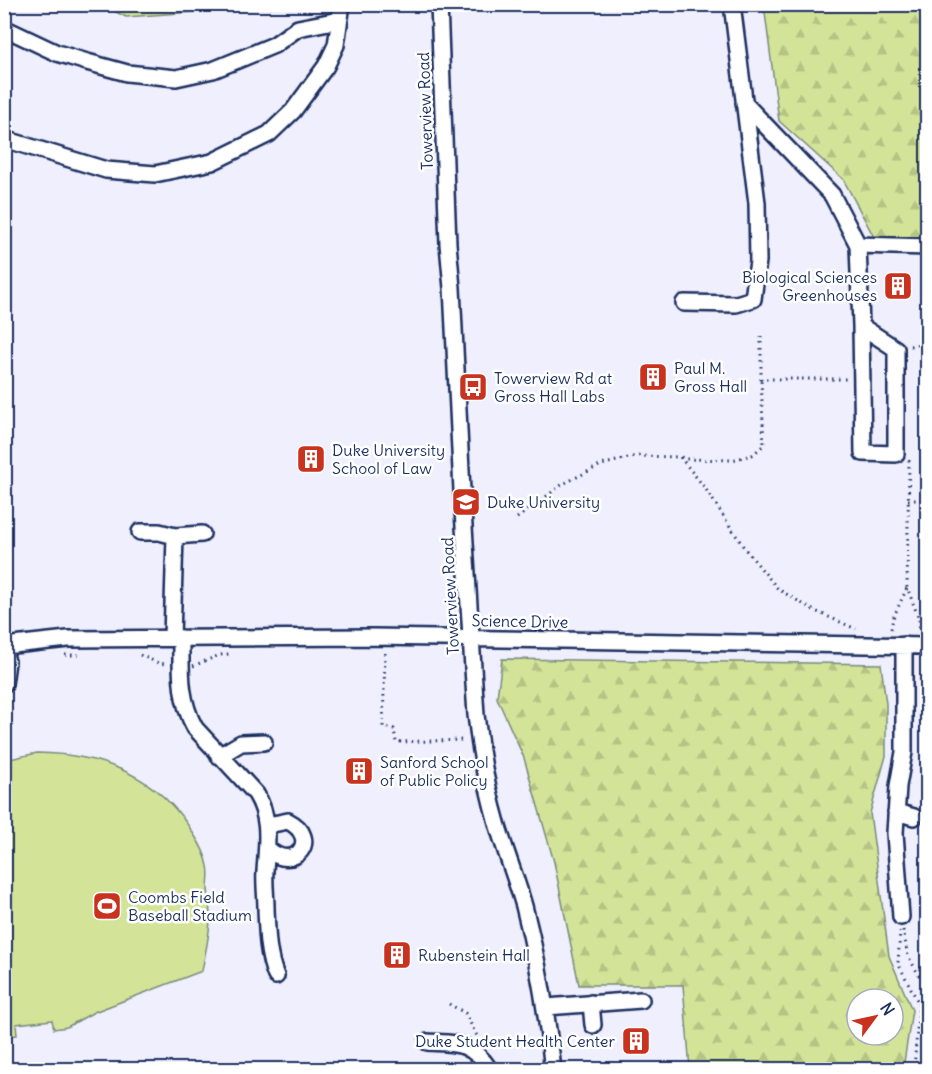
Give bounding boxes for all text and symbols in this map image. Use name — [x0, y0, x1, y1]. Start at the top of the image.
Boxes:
street label: Towerview Road — [413, 52, 437, 170]
place label: Biological Sciences Greenhouses — [742, 267, 877, 305]
building icon: Biological Sciences Greenhouses — [882, 270, 914, 302]
place label: Paul M. Gross Hall — [674, 358, 747, 396]
building icon: Paul M. Gross Hall — [637, 361, 669, 393]
place label: Towerview Rd at Gross Hall Labs — [494, 368, 613, 406]
bus stop icon: Towerview Rd at Gross Hall Labs — [457, 371, 489, 403]
place label: Duke University School of Law — [332, 440, 445, 478]
building icon: Duke University School of Law — [295, 443, 327, 475]
school or university icon: Duke University — [450, 486, 482, 518]
place label: Duke University — [487, 492, 600, 512]
street label: Towerview Road — [437, 537, 463, 655]
street label: Science Drive — [472, 610, 568, 632]
place label: Sanford School of Public Policy — [380, 752, 489, 790]
building icon: Sanford School of Public Policy — [343, 755, 375, 787]
place label: Coombs Field Baseball Stadium — [128, 887, 252, 925]
sports icon: Coombs Field Baseball Stadium — [91, 890, 123, 922]
building icon: Rubenstein Hall — [381, 939, 413, 971]
place label: Rubenstein Hall — [418, 945, 530, 965]
north arrow — [845, 987, 905, 1047]
text: N — [876, 999, 899, 1019]
building icon: Duke Student Health Center — [620, 1025, 652, 1057]
place label: Duke Student Health Center — [415, 1031, 615, 1051]

